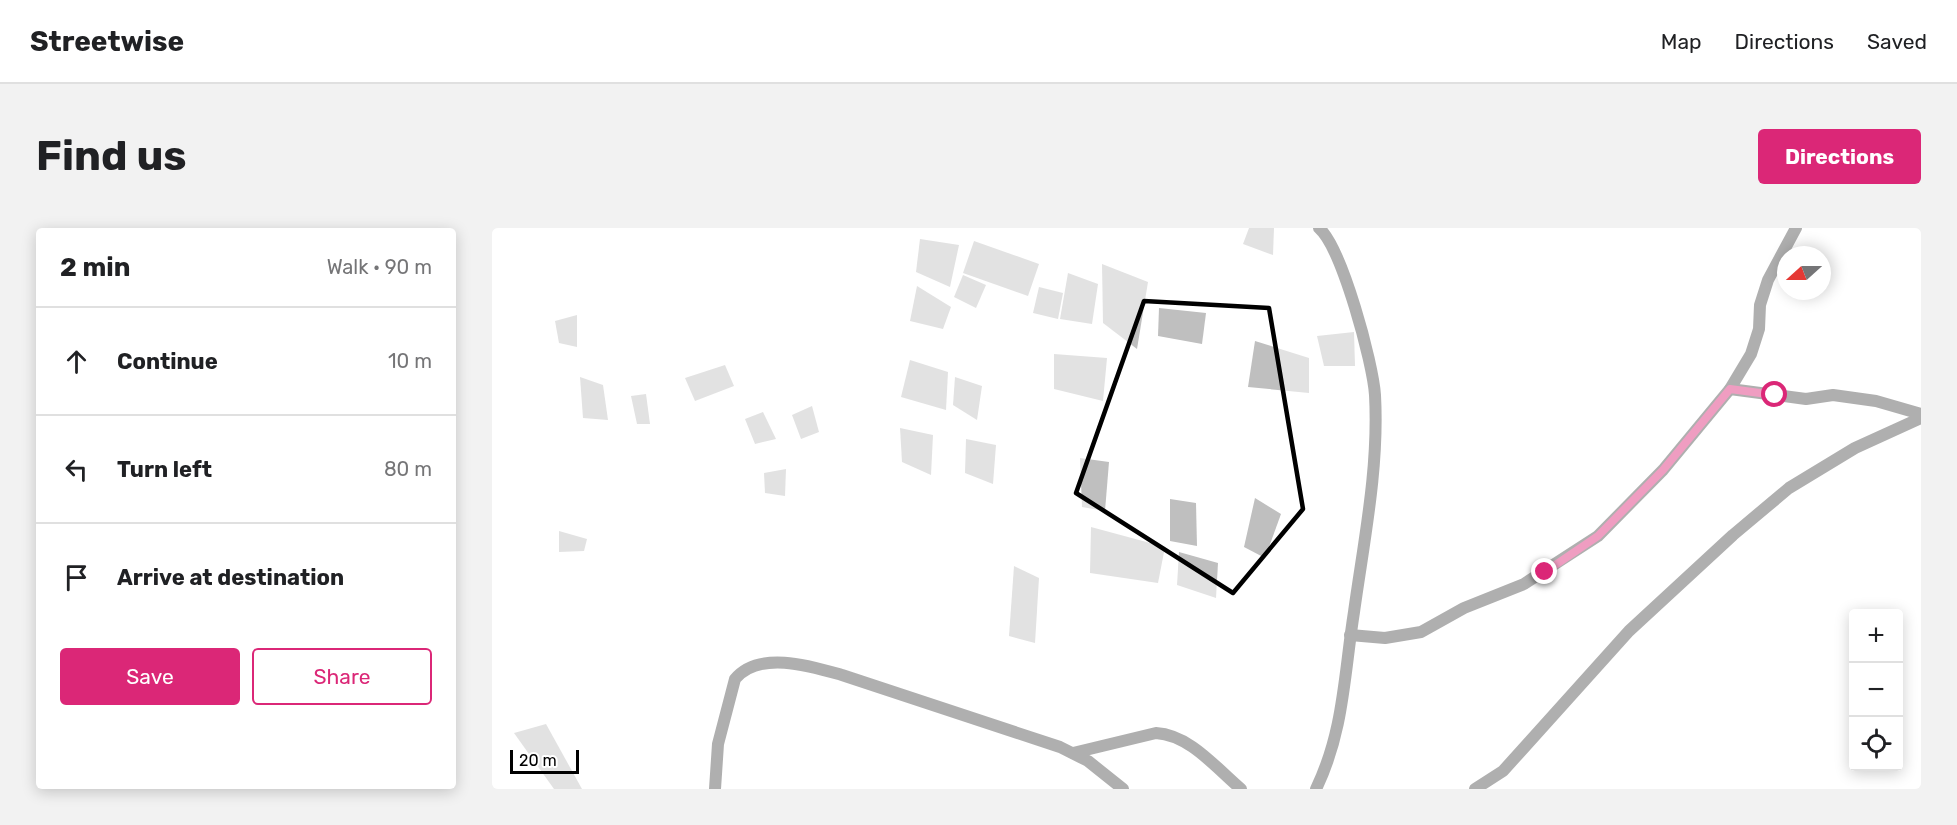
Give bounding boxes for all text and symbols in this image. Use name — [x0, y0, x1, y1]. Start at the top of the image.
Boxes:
text: Streetwise — [30, 25, 184, 58]
text: Map — [1661, 29, 1702, 54]
text: Directions — [1735, 29, 1834, 54]
text: Saved — [1867, 29, 1927, 54]
button: Directions — [1758, 129, 1921, 184]
text: Find us — [36, 131, 187, 181]
north arrow — [1777, 246, 1831, 300]
text: 2 min — [60, 252, 130, 283]
text: Walk · 90 m — [327, 255, 432, 279]
icon: ahead — [60, 345, 93, 378]
text: Continue — [117, 348, 218, 375]
text: 10 m — [388, 349, 432, 373]
route start — [1761, 381, 1787, 407]
icon: left — [60, 453, 93, 486]
text: Turn left — [117, 456, 212, 483]
text: 80 m — [384, 457, 432, 481]
route end — [1531, 558, 1557, 584]
icon: arrive — [60, 561, 93, 594]
text: Arrive at destination — [117, 564, 344, 591]
map controls — [1849, 609, 1903, 771]
button: + — [1849, 609, 1903, 663]
button: Save — [60, 648, 240, 705]
button: Share — [252, 648, 432, 705]
button: − — [1849, 663, 1903, 717]
button: locate — [1849, 717, 1903, 771]
scale bar — [510, 747, 579, 774]
text: 20 m — [519, 751, 557, 770]

